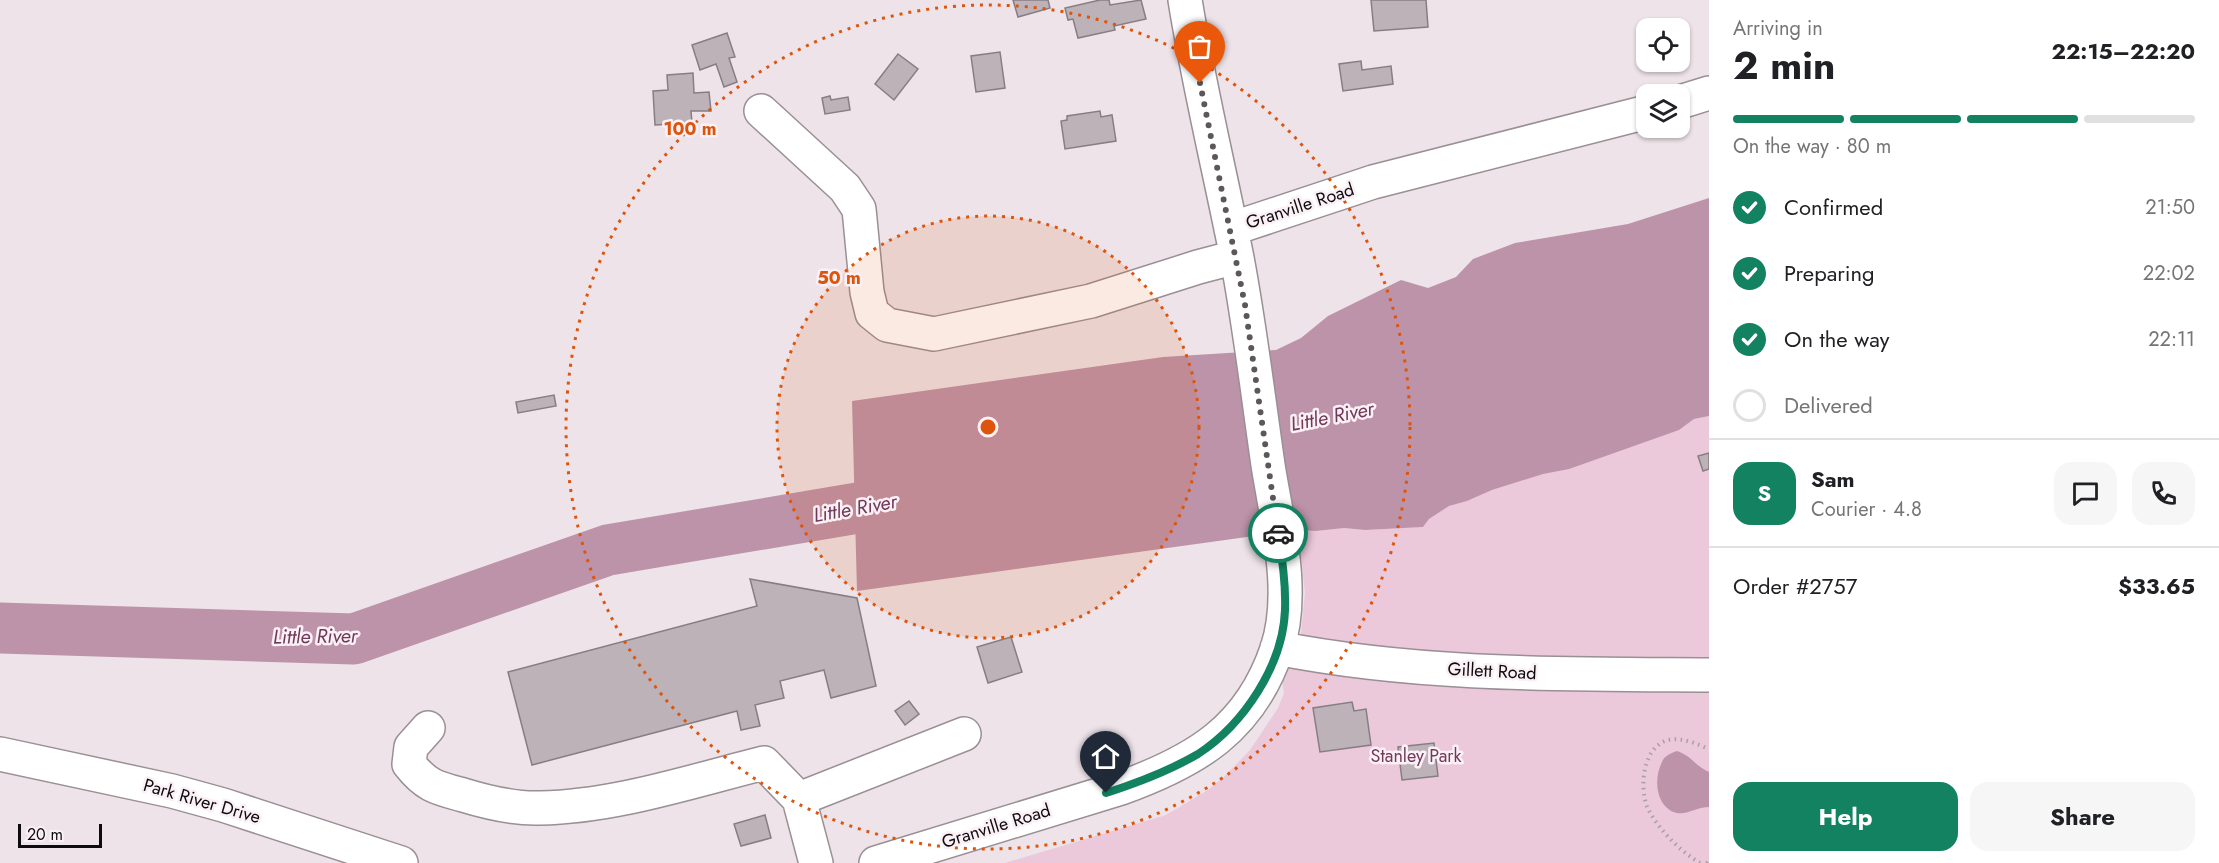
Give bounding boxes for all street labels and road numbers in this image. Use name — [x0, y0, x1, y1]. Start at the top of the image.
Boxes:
street label: Granville Road — [1242, 176, 1358, 236]
street label: Gillett Road — [1447, 656, 1537, 686]
street label: Park River Drive — [140, 772, 264, 830]
street label: Granville Road — [938, 797, 1054, 855]

